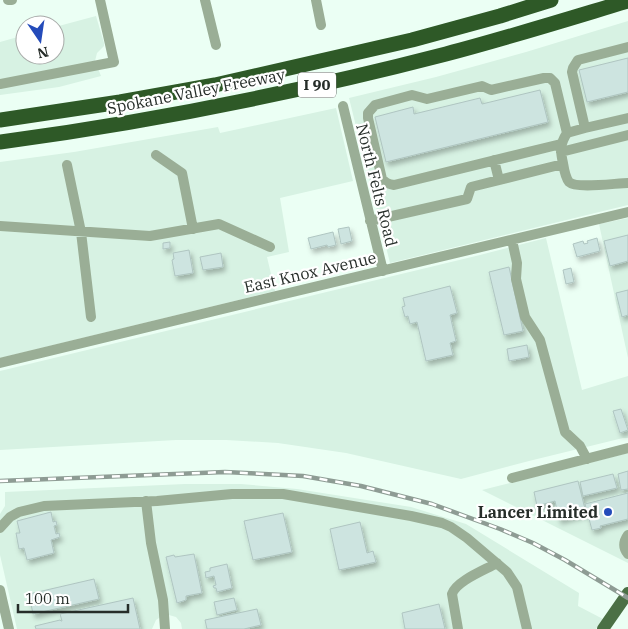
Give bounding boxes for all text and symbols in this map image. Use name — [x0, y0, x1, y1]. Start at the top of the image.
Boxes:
north arrow — [15, 15, 65, 65]
text: N — [36, 43, 50, 63]
street label: Spokane Valley Freeway — [105, 64, 287, 118]
road number: I 90 — [298, 72, 336, 98]
street label: North Felts Road — [352, 121, 402, 249]
street label: East Knox Avenue — [242, 247, 378, 297]
place label: Lancer Limited — [478, 502, 598, 522]
marker: Lancer Limited — [602, 506, 614, 518]
scale bar — [18, 582, 128, 614]
text: 100 m — [25, 589, 70, 608]

